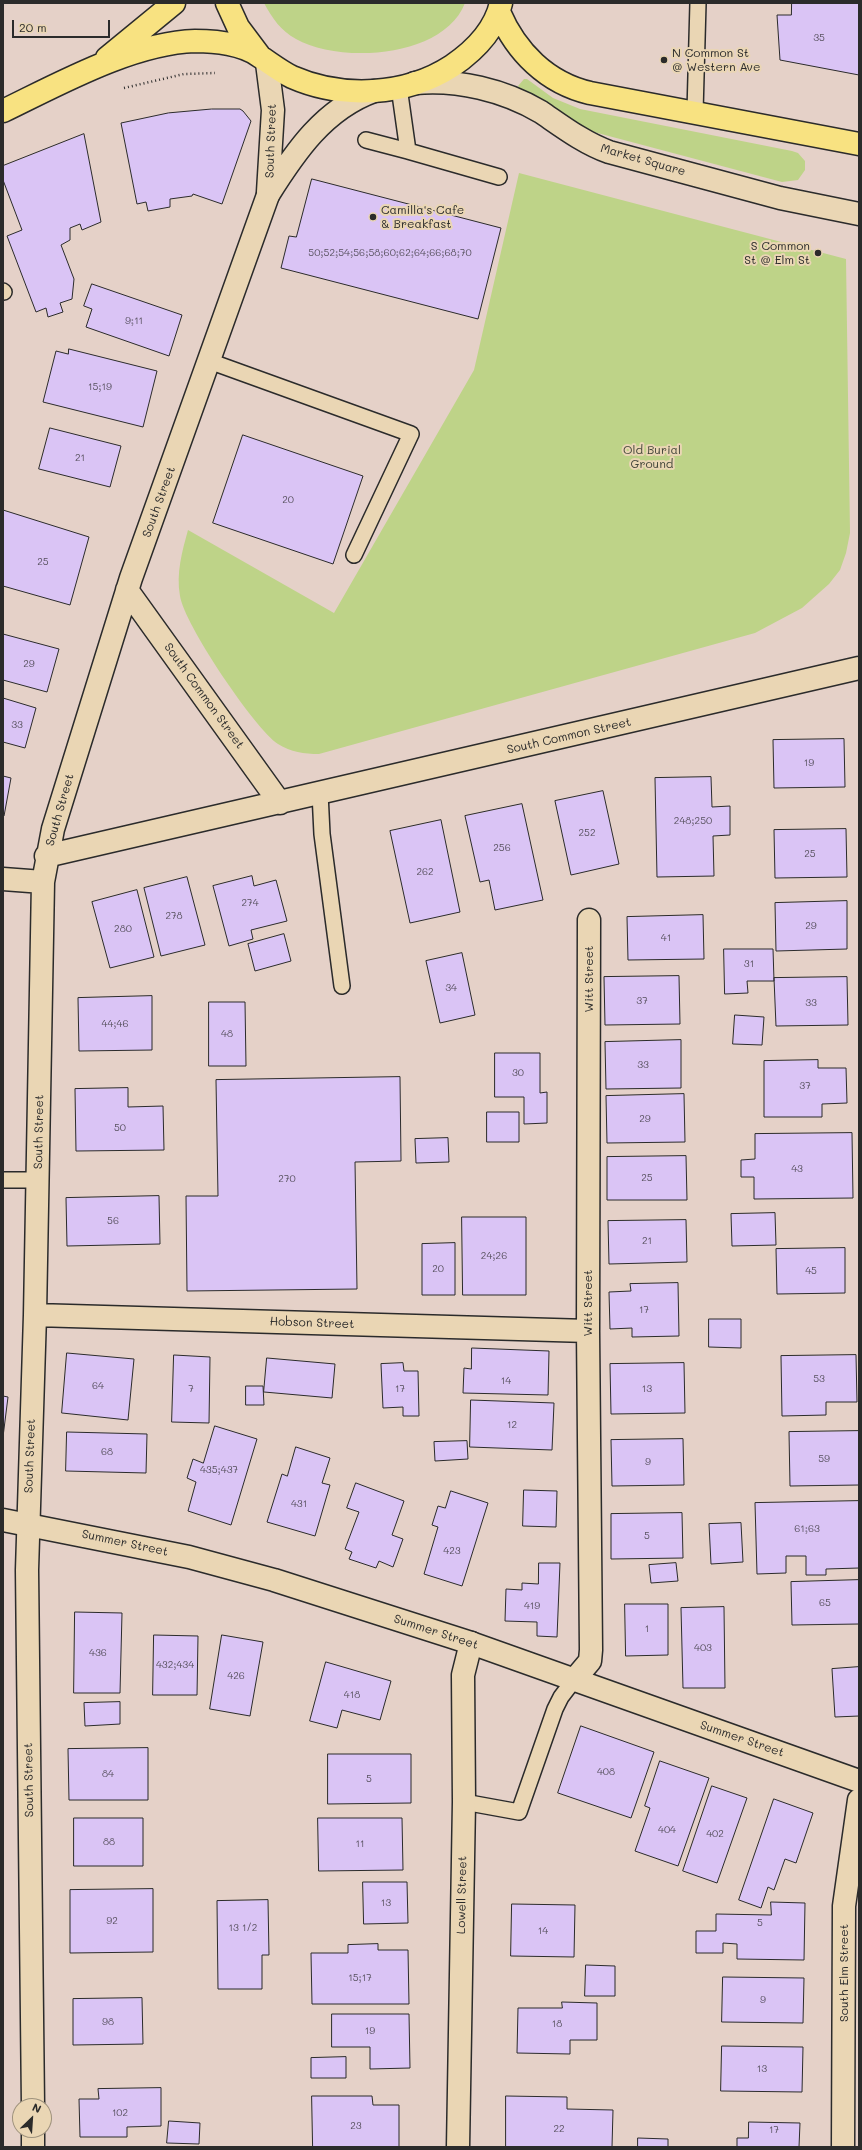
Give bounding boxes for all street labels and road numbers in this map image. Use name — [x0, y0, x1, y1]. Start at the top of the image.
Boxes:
street label: South Street — [263, 104, 279, 178]
street label: Market Square — [599, 141, 687, 179]
street label: South Street — [139, 465, 179, 539]
street label: South Common Street — [161, 640, 247, 752]
street label: South Common Street — [506, 715, 632, 757]
street label: South Street — [43, 772, 77, 848]
street label: Witt Street — [582, 946, 596, 1012]
street label: South Street — [31, 1095, 47, 1169]
street label: Witt Street — [581, 1270, 595, 1336]
street label: Hobson Street — [269, 1314, 355, 1332]
street label: South Street — [22, 1419, 38, 1493]
street label: Summer Street — [80, 1527, 170, 1559]
street label: Summer Street — [392, 1612, 480, 1652]
street label: Summer Street — [698, 1718, 786, 1760]
street label: South Street — [21, 1743, 37, 1817]
street label: Lowell Street — [454, 1856, 470, 1934]
street label: South Elm Street — [837, 1924, 851, 2022]

